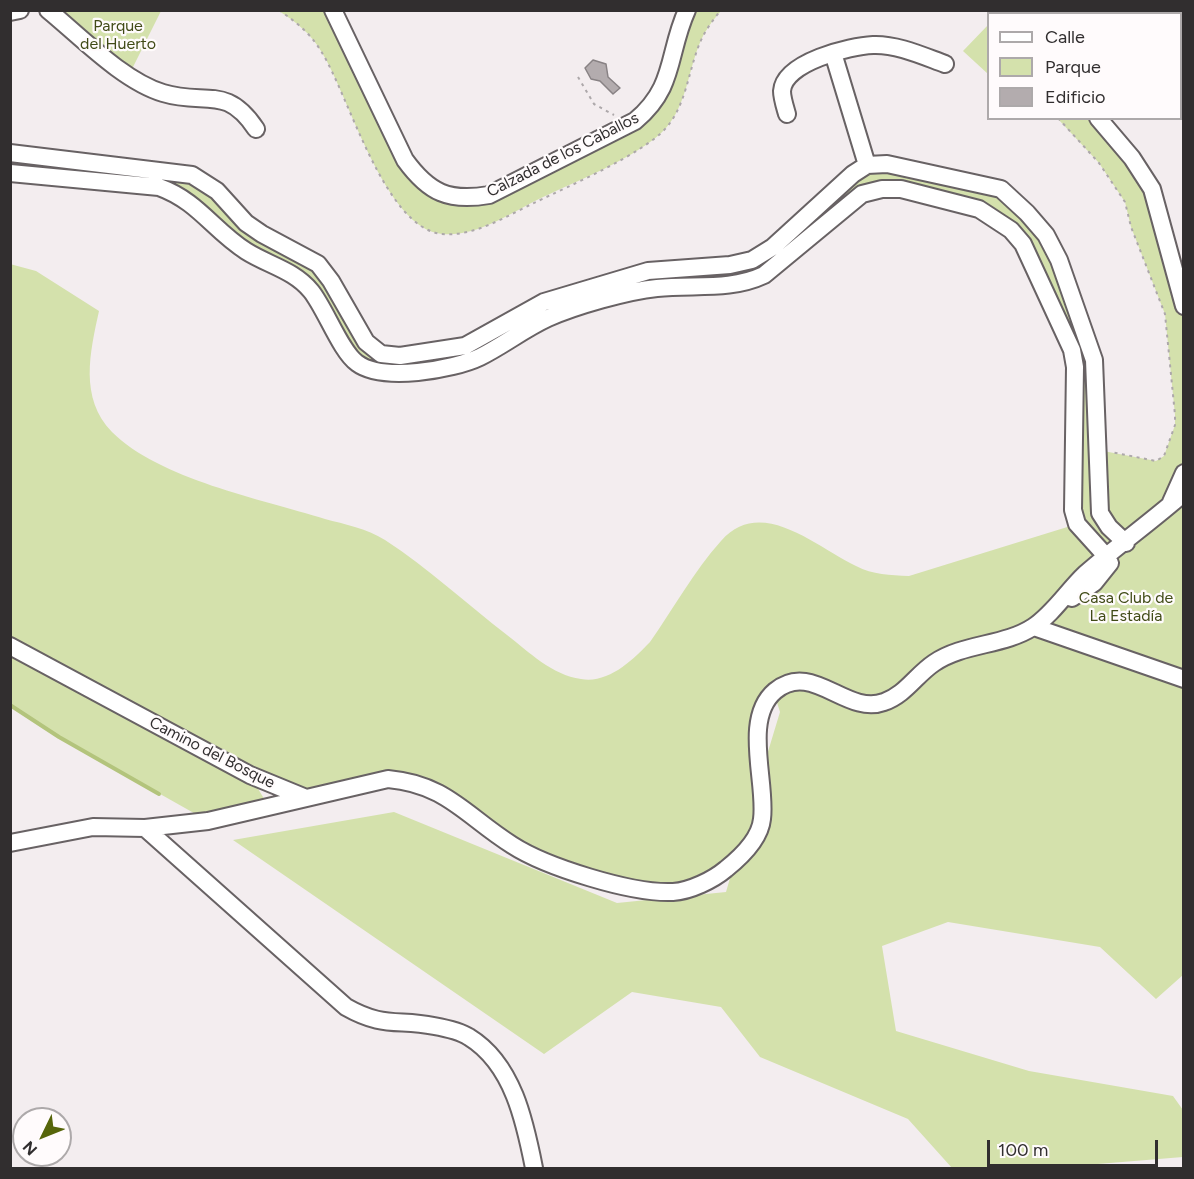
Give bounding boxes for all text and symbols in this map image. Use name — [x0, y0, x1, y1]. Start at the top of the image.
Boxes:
legend — [987, 12, 1182, 120]
park label: Parque del Huerto — [80, 16, 156, 54]
text: Calle — [1045, 26, 1085, 48]
text: Parque — [1045, 56, 1101, 78]
text: Edificio — [1045, 86, 1106, 108]
street label: Calzada de los Caballos — [484, 108, 642, 202]
park label: Casa Club de La Estadía — [1079, 588, 1173, 626]
street label: Camino del Bosque — [146, 713, 278, 793]
north arrow — [12, 1107, 72, 1167]
scale bar — [990, 1128, 1161, 1166]
text: N — [19, 1137, 41, 1159]
text: 100 m — [998, 1139, 1048, 1161]

